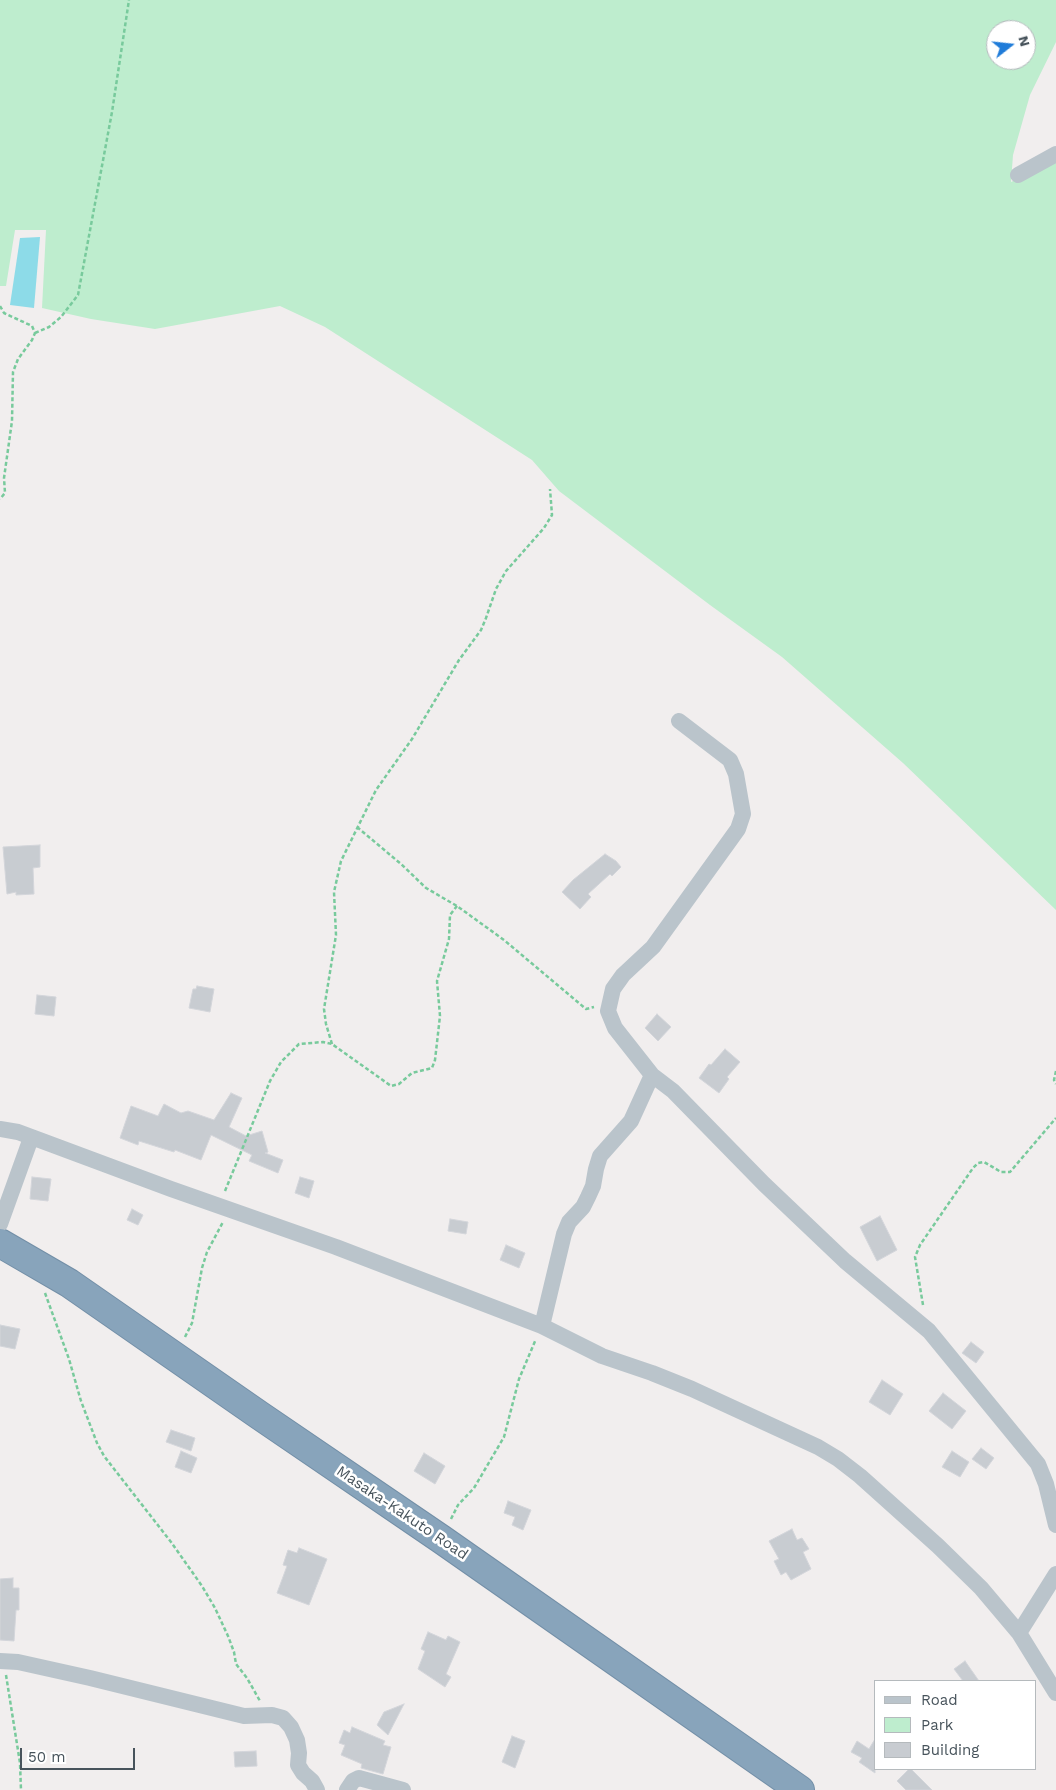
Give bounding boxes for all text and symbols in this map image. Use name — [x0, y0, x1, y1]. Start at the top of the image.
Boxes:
north arrow — [986, 20, 1036, 70]
text: N — [1015, 34, 1034, 48]
street label: Masaka-Kakuto Road — [333, 1462, 471, 1564]
legend — [874, 1680, 1036, 1770]
text: Road — [921, 1691, 958, 1709]
text: Park — [921, 1716, 953, 1734]
scale bar — [22, 1738, 138, 1770]
text: Building — [921, 1741, 979, 1759]
text: 50 m — [28, 1748, 65, 1766]

